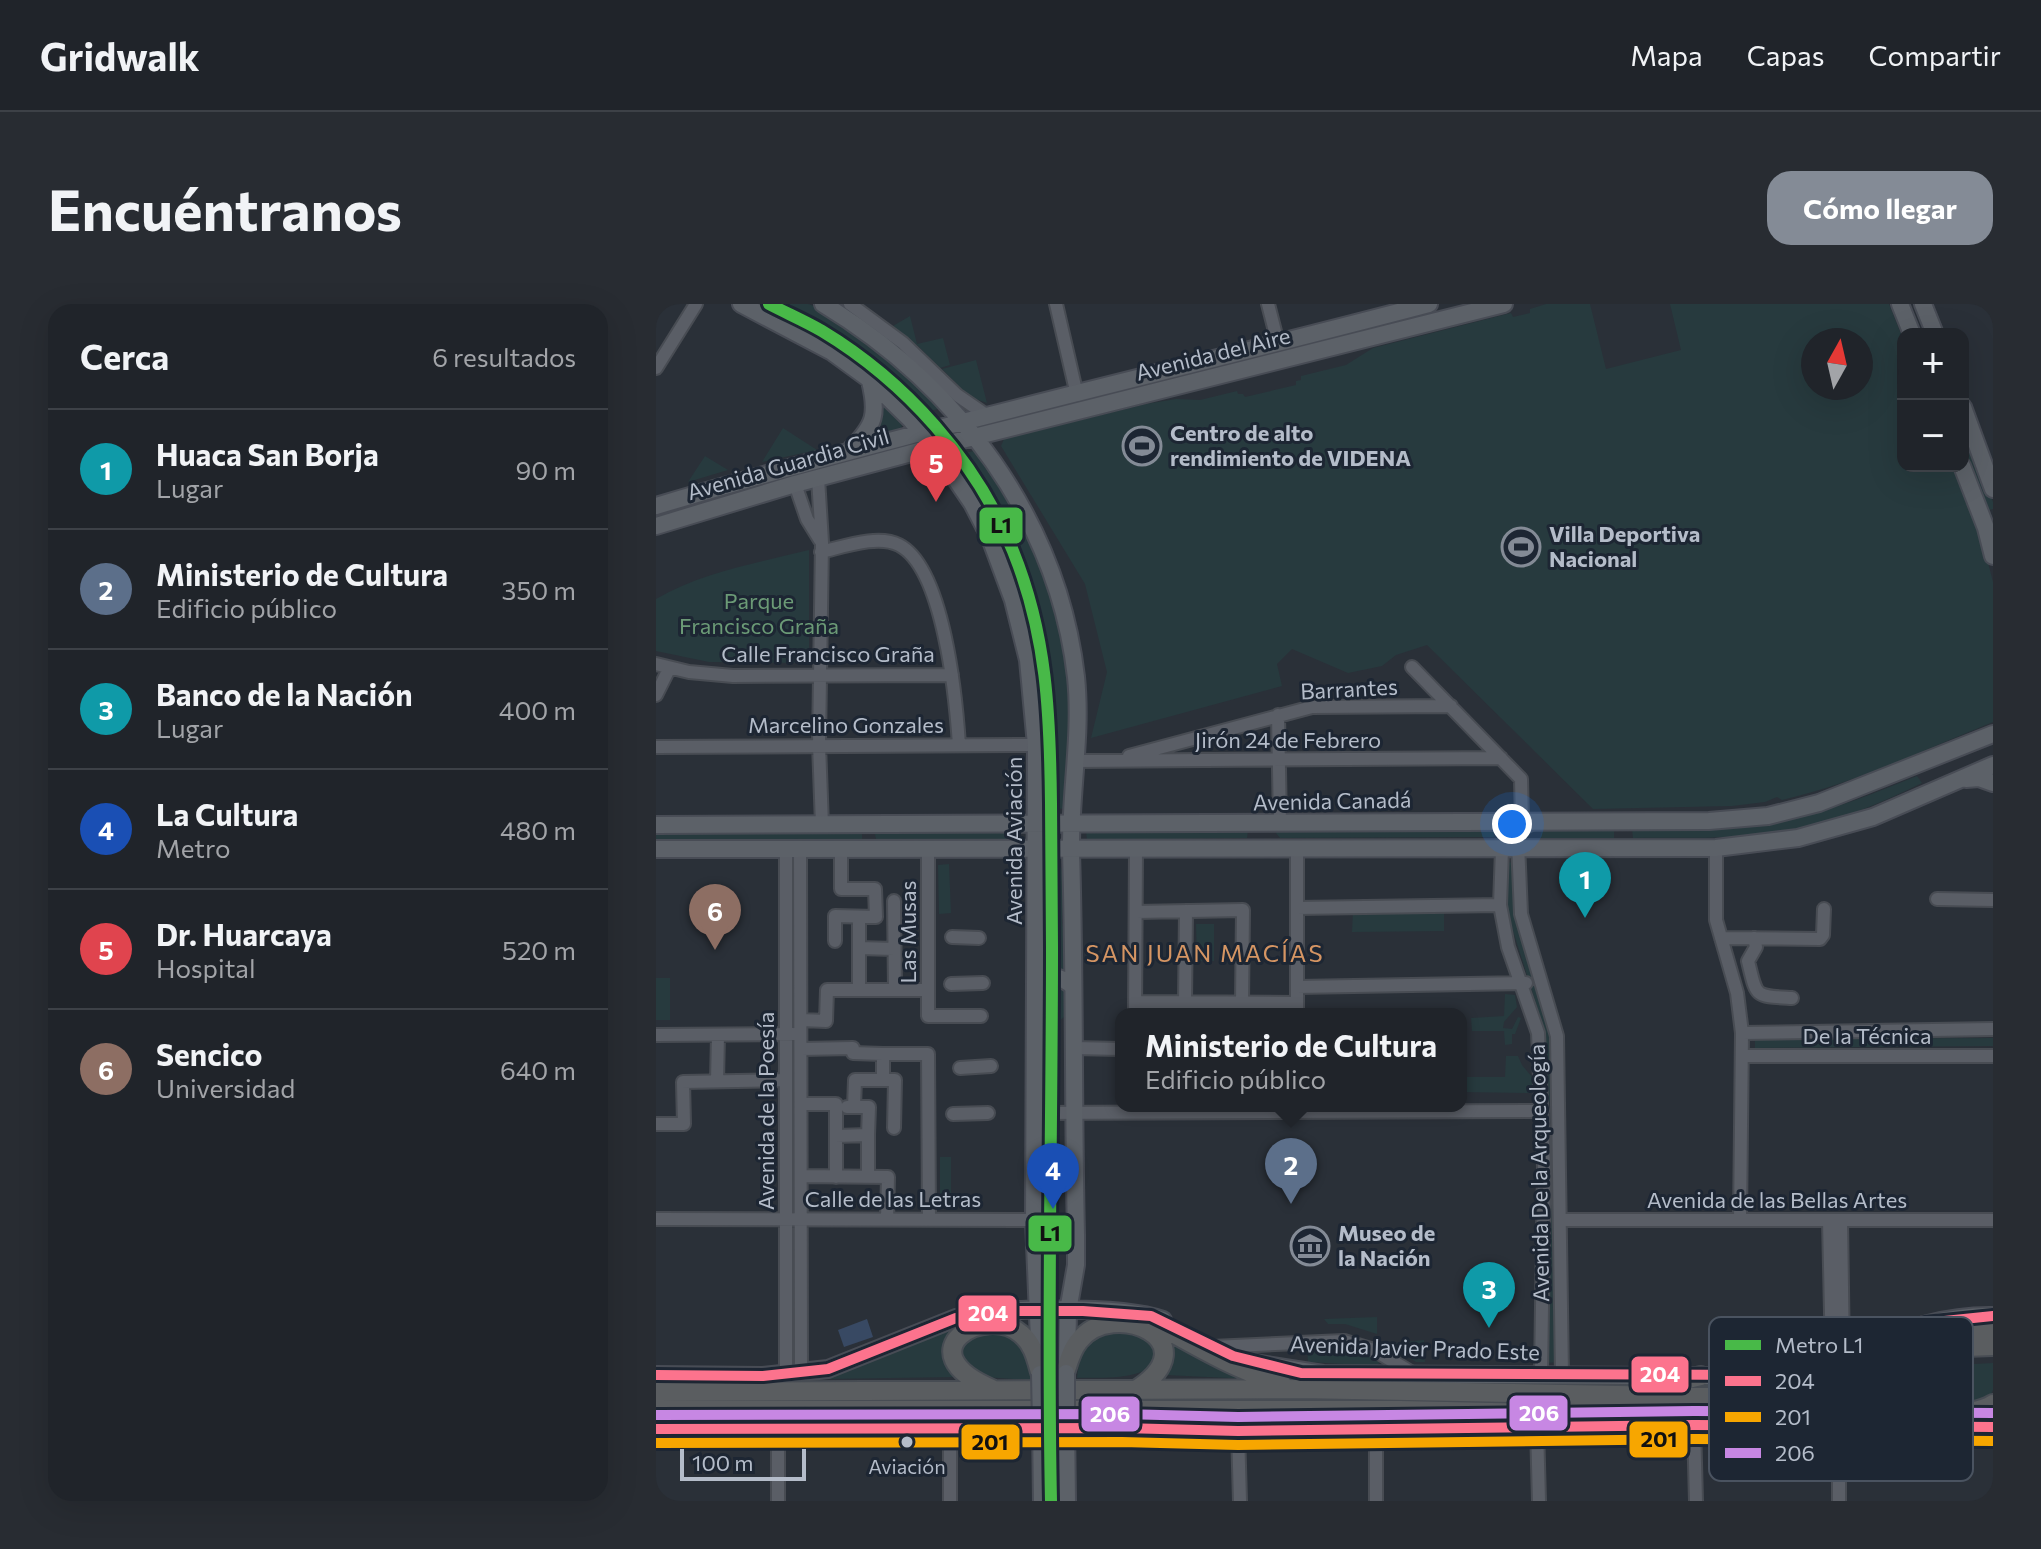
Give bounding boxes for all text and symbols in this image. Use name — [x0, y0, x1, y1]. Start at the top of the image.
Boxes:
text: Gridwalk — [40, 32, 200, 79]
text: Mapa — [1630, 38, 1703, 72]
text: Capas — [1747, 38, 1824, 72]
text: Compartir — [1868, 38, 2001, 72]
button: Cómo llegar — [1767, 171, 1993, 245]
text: Encuéntranos — [48, 174, 402, 243]
street label: Avenida del Aire — [1133, 321, 1293, 386]
north arrow — [1801, 328, 1873, 400]
map controls — [1897, 328, 1969, 472]
button: + — [1897, 328, 1969, 400]
text: Cerca — [80, 335, 169, 377]
text: 6 resultados — [432, 341, 576, 372]
button: − — [1897, 400, 1969, 472]
place label: Centro de alto rendimiento de VIDENA — [1170, 419, 1411, 471]
street label: Avenida Guardia Civil — [684, 422, 892, 505]
sports icon: Centro de alto rendimiento de VIDENA — [1121, 425, 1163, 467]
text: Huaca San Borja — [156, 435, 379, 472]
pin: 5 — [910, 436, 962, 502]
text: 1 — [100, 454, 112, 485]
text: 90 m — [516, 454, 576, 485]
text: Lugar — [156, 472, 223, 503]
line badge: L1 — [978, 506, 1024, 545]
text: L1 — [990, 511, 1012, 538]
place label: Villa Deportiva Nacional — [1549, 520, 1700, 572]
sports icon: Villa Deportiva Nacional — [1500, 526, 1542, 568]
text: Ministerio de Cultura — [156, 555, 448, 592]
text: 2 — [99, 574, 113, 605]
text: 350 m — [502, 574, 576, 605]
park label: Parque Francisco Graña — [679, 587, 839, 639]
text: Edificio público — [156, 592, 337, 623]
street label: Calle Francisco Graña — [721, 640, 935, 667]
street label: Barrantes — [1300, 672, 1398, 705]
text: Banco de la Nación — [156, 675, 413, 712]
text: 3 — [98, 694, 114, 725]
text: 400 m — [499, 694, 576, 725]
street label: Marcelino Gonzales — [748, 711, 944, 738]
text: Lugar — [156, 712, 223, 743]
street label: Jirón 24 de Febrero — [1195, 726, 1381, 753]
street label: Avenida Aviación — [1000, 757, 1027, 925]
street label: Avenida Canadá — [1253, 786, 1411, 815]
text: La Cultura — [156, 795, 298, 832]
your location — [1492, 804, 1532, 844]
text: 4 — [98, 814, 114, 845]
text: 480 m — [500, 814, 576, 845]
text: Metro — [156, 832, 230, 863]
pin: 1 — [1559, 852, 1611, 918]
street label: Las Musas — [894, 880, 921, 984]
pin: 6 — [689, 884, 741, 950]
text: Dr. Huarcaya — [156, 915, 332, 952]
text: 5 — [98, 934, 114, 965]
text: 520 m — [502, 934, 576, 965]
district label: SAN JUAN MACÍAS — [1086, 938, 1324, 967]
text: Hospital — [156, 952, 256, 983]
popup — [1115, 1008, 1467, 1112]
street label: Avenida de la Poesía — [752, 1012, 779, 1210]
street label: De la Técnica — [1803, 1022, 1931, 1049]
text: Ministerio de Cultura — [1145, 1026, 1437, 1063]
text: Sencico — [156, 1035, 263, 1072]
street label: Avenida De la Arqueología — [1523, 1044, 1554, 1302]
text: 6 — [98, 1054, 114, 1085]
text: 640 m — [500, 1054, 576, 1085]
text: Edificio público — [1145, 1063, 1326, 1094]
text: Universidad — [156, 1072, 295, 1103]
pin: 2 — [1265, 1138, 1317, 1204]
pin: 4 — [1027, 1143, 1079, 1209]
street label: Calle de las Letras — [805, 1185, 981, 1212]
street label: Avenida de las Bellas Artes — [1647, 1186, 1907, 1213]
line badge: L1 — [1027, 1214, 1073, 1253]
text: L1 — [1039, 1219, 1061, 1246]
place label: Museo de la Nación — [1338, 1219, 1435, 1271]
museum icon: Museo de la Nación — [1289, 1225, 1331, 1267]
pin: 3 — [1463, 1262, 1515, 1328]
line badge: 204 — [957, 1294, 1018, 1333]
text: 204 — [968, 1299, 1008, 1326]
legend — [1709, 1317, 1973, 1481]
street label: Avenida Javier Prado Este — [1290, 1330, 1540, 1365]
text: Metro L1 — [1775, 1331, 1863, 1358]
line badge: 204 — [1630, 1355, 1690, 1394]
text: 204 — [1640, 1360, 1680, 1387]
text: 204 — [1775, 1367, 1815, 1394]
line badge: 206 — [1508, 1394, 1569, 1432]
line badge: 206 — [1080, 1395, 1141, 1433]
text: 206 — [1519, 1399, 1559, 1426]
text: 206 — [1090, 1400, 1130, 1427]
text: 201 — [1775, 1403, 1811, 1430]
line badge: 201 — [1628, 1420, 1689, 1459]
line badge: 201 — [960, 1423, 1021, 1461]
text: 201 — [1641, 1425, 1677, 1452]
text: 201 — [972, 1428, 1008, 1455]
marker: Aviación — [899, 1434, 915, 1450]
text: 206 — [1775, 1439, 1815, 1466]
scale bar — [680, 1445, 806, 1481]
text: 100 m — [692, 1449, 754, 1476]
place label: Aviación — [868, 1454, 946, 1478]

